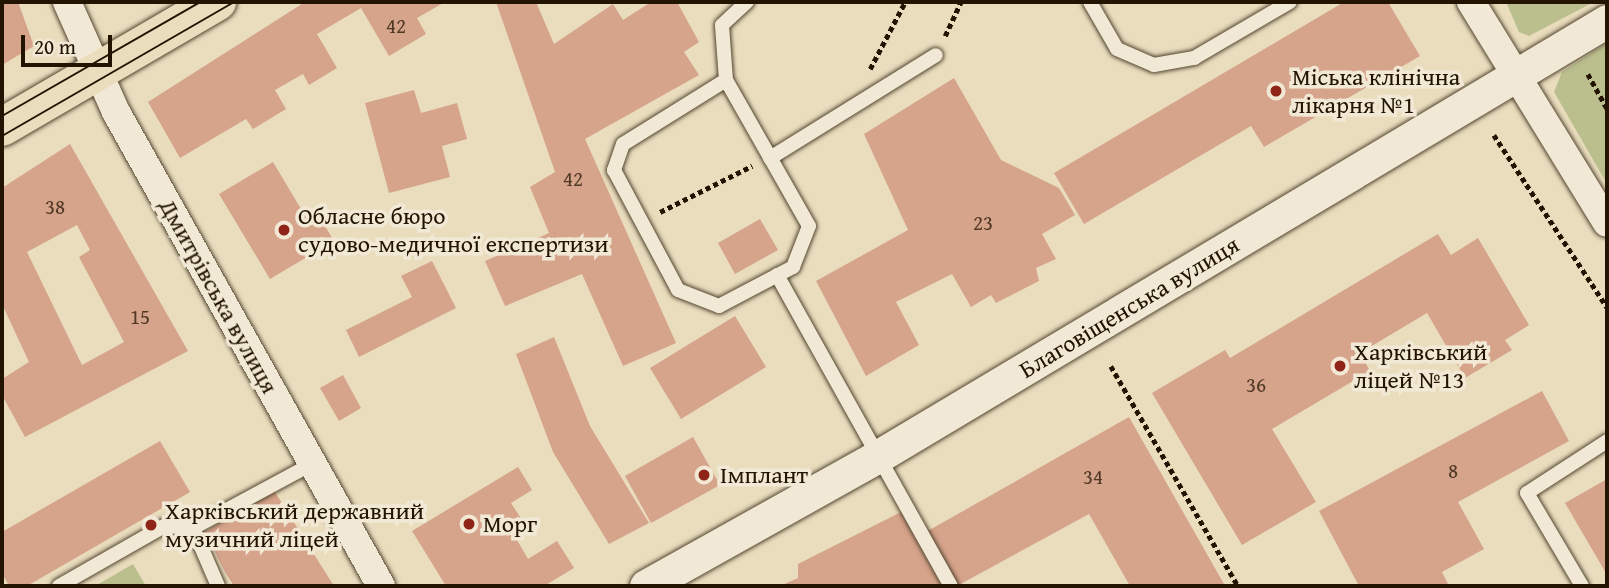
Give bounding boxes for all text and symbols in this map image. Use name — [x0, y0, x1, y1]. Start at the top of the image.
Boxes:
house number: 42 — [386, 13, 406, 39]
scale bar — [24, 21, 116, 65]
text: 20 m — [34, 31, 76, 62]
place label: Міська клінічна лікарня №1 — [1292, 63, 1460, 119]
marker: Міська клінічна лікарня №1 — [1266, 81, 1286, 101]
house number: 42 — [563, 166, 583, 192]
house number: 38 — [45, 194, 65, 220]
street label: Дмитрівська вулиця — [154, 194, 284, 398]
place label: Обласне бюро судово-медичної експертизи — [298, 202, 608, 258]
house number: 23 — [973, 210, 993, 236]
marker: Обласне бюро судово-медичної експертизи — [276, 222, 292, 238]
street label: Благовіщенська вулиця — [1014, 230, 1244, 384]
house number: 15 — [130, 304, 150, 330]
place label: Харківський ліцей №13 — [1354, 338, 1487, 394]
marker: Харківський ліцей №13 — [1332, 358, 1348, 374]
house number: 36 — [1246, 372, 1266, 398]
house number: 8 — [1448, 458, 1458, 484]
place label: Імплант — [720, 461, 808, 489]
house number: 34 — [1083, 464, 1103, 490]
marker: Імплант — [694, 465, 714, 485]
place label: Харківський державний музичний ліцей — [165, 497, 424, 553]
place label: Морг — [483, 510, 537, 538]
marker: Морг — [461, 516, 477, 532]
marker: Харківський державний музичний ліцей — [143, 517, 159, 533]

